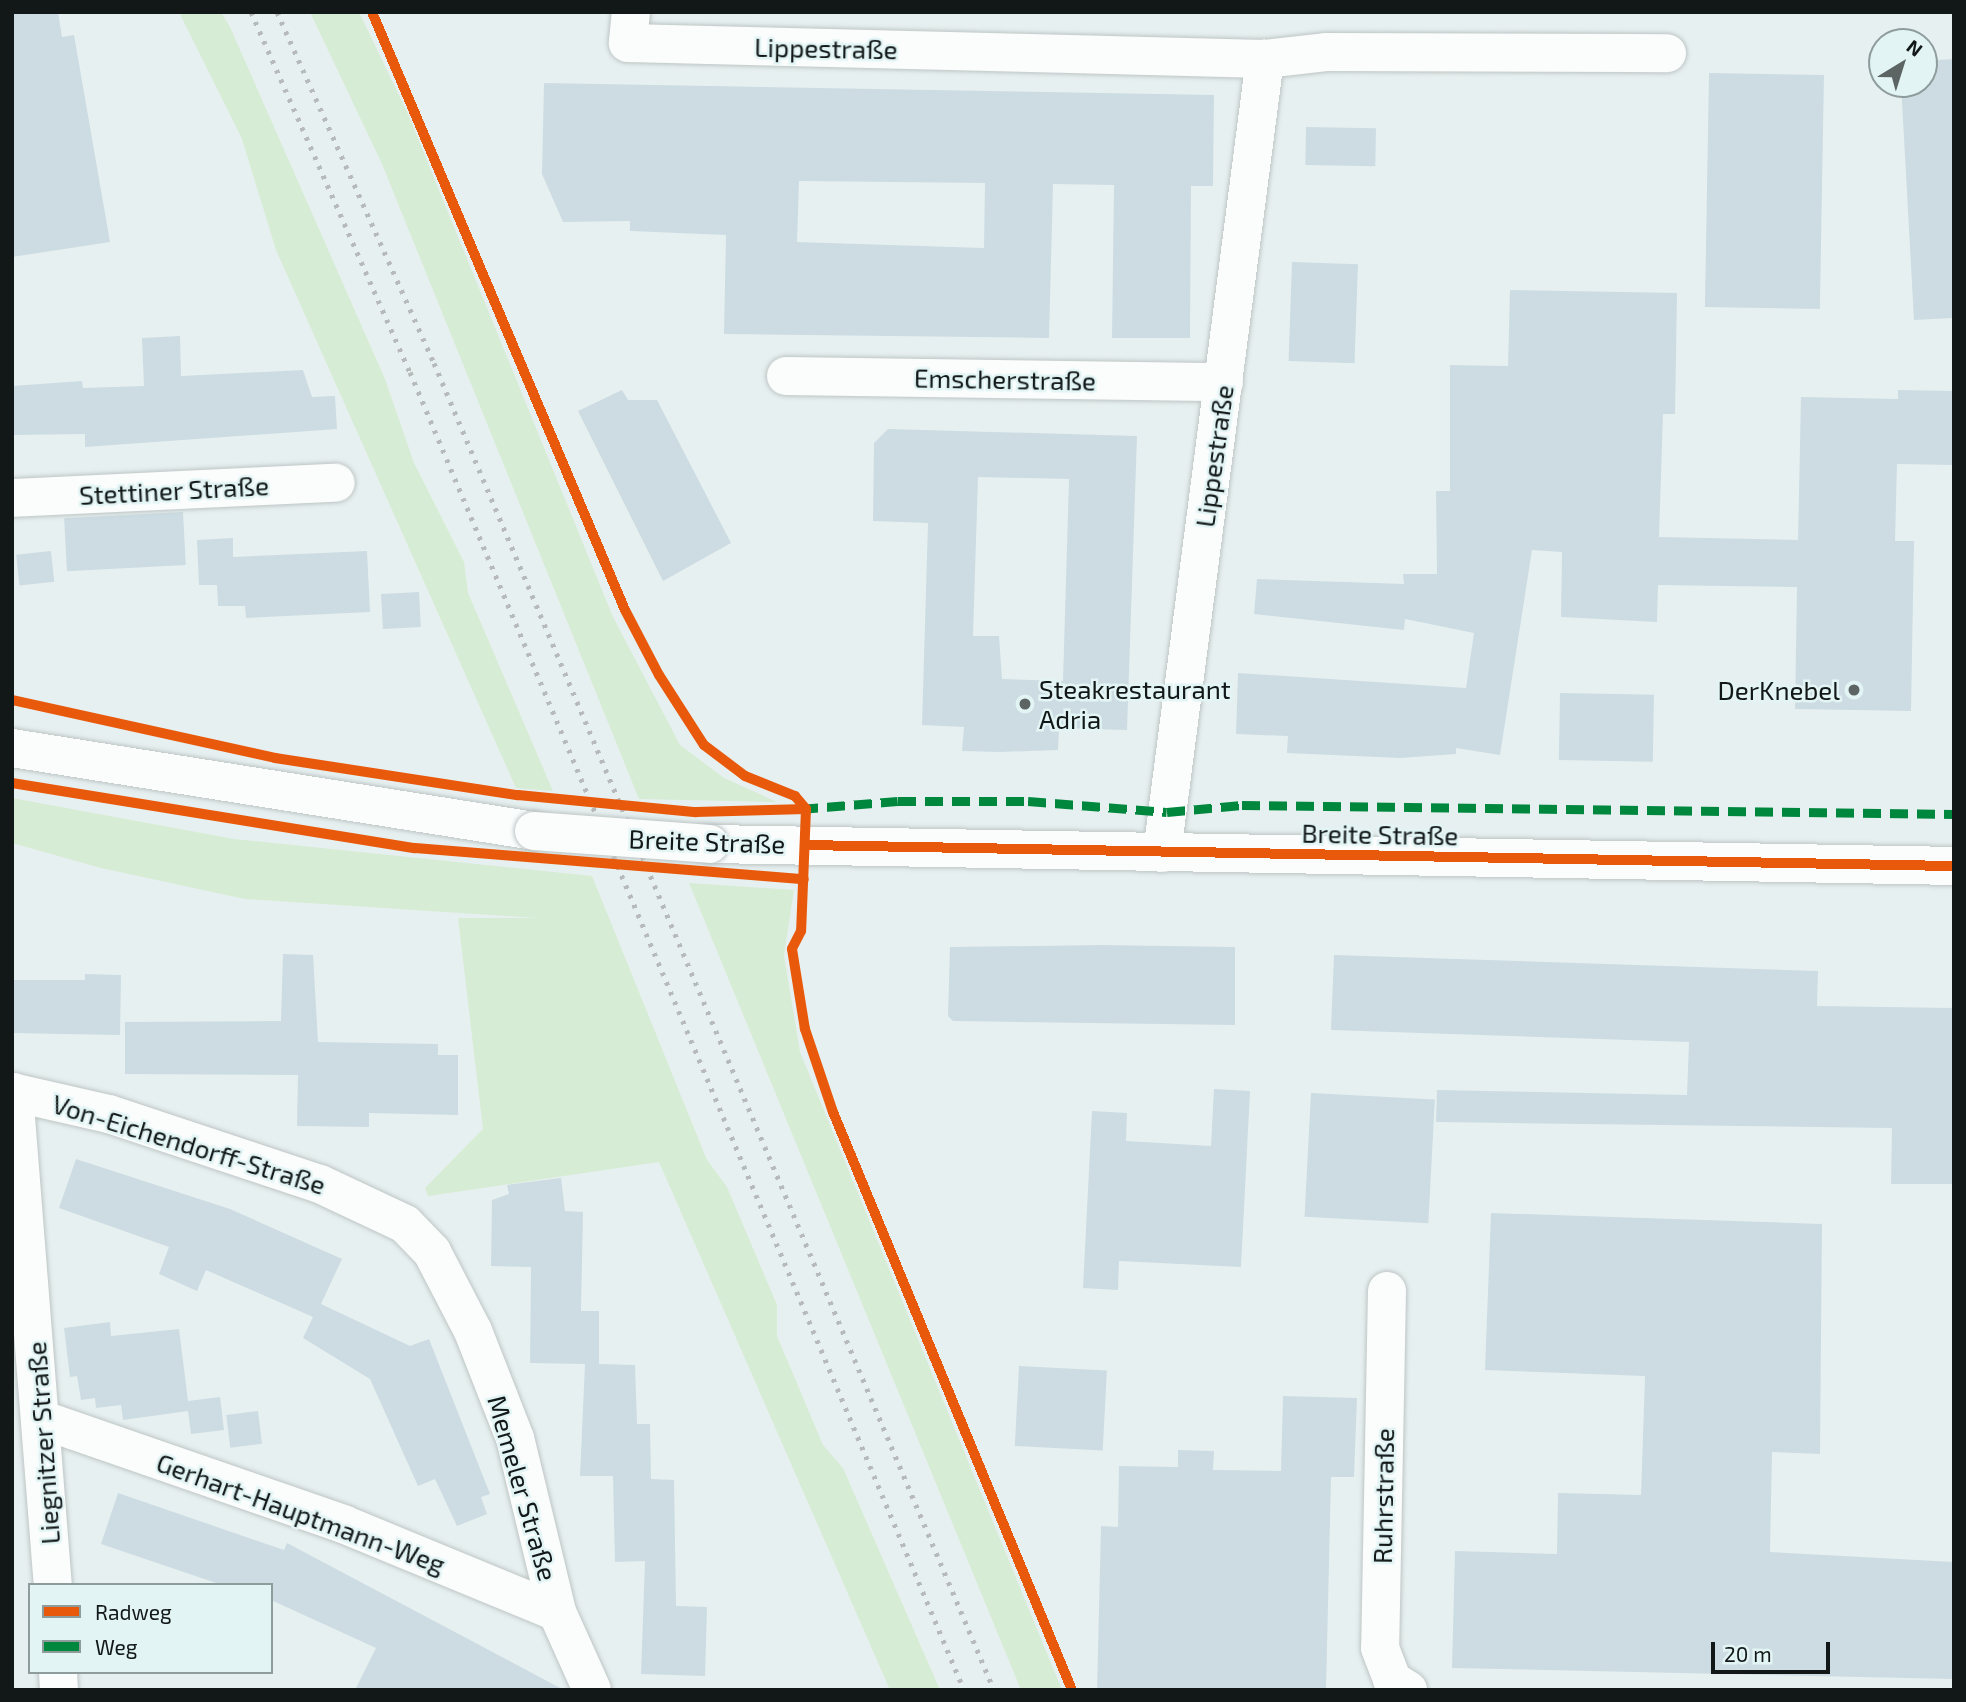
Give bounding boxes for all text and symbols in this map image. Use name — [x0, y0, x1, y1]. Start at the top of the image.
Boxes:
north arrow — [1868, 28, 1938, 98]
street label: Lippestraße — [754, 31, 898, 65]
text: N — [1903, 34, 1927, 61]
street label: Emscherstraße — [914, 362, 1096, 396]
street label: Lippestraße — [1189, 383, 1239, 529]
street label: Stettiner Straße — [78, 469, 270, 511]
place label: Steakrestaurant Adria — [1039, 673, 1231, 734]
place label: DerKnebel — [1717, 674, 1840, 706]
marker: DerKnebel — [1846, 682, 1862, 698]
marker: Steakrestaurant Adria — [1017, 696, 1033, 712]
street label: Breite Straße — [1301, 817, 1459, 851]
street label: Breite Straße — [628, 823, 786, 859]
street label: Von-Eichendorff-Straße — [49, 1088, 329, 1200]
street label: Liegnitzer Straße — [20, 1340, 66, 1546]
street label: Memeler Straße — [482, 1391, 564, 1585]
street label: Ruhrstraße — [1366, 1428, 1400, 1564]
street label: Gerhart-Hauptmann-Weg — [152, 1446, 450, 1580]
legend — [28, 1583, 273, 1674]
text: Radweg — [95, 1599, 172, 1624]
scale bar — [1714, 1628, 1833, 1672]
text: Weg — [95, 1634, 138, 1659]
text: 20 m — [1724, 1641, 1772, 1666]

